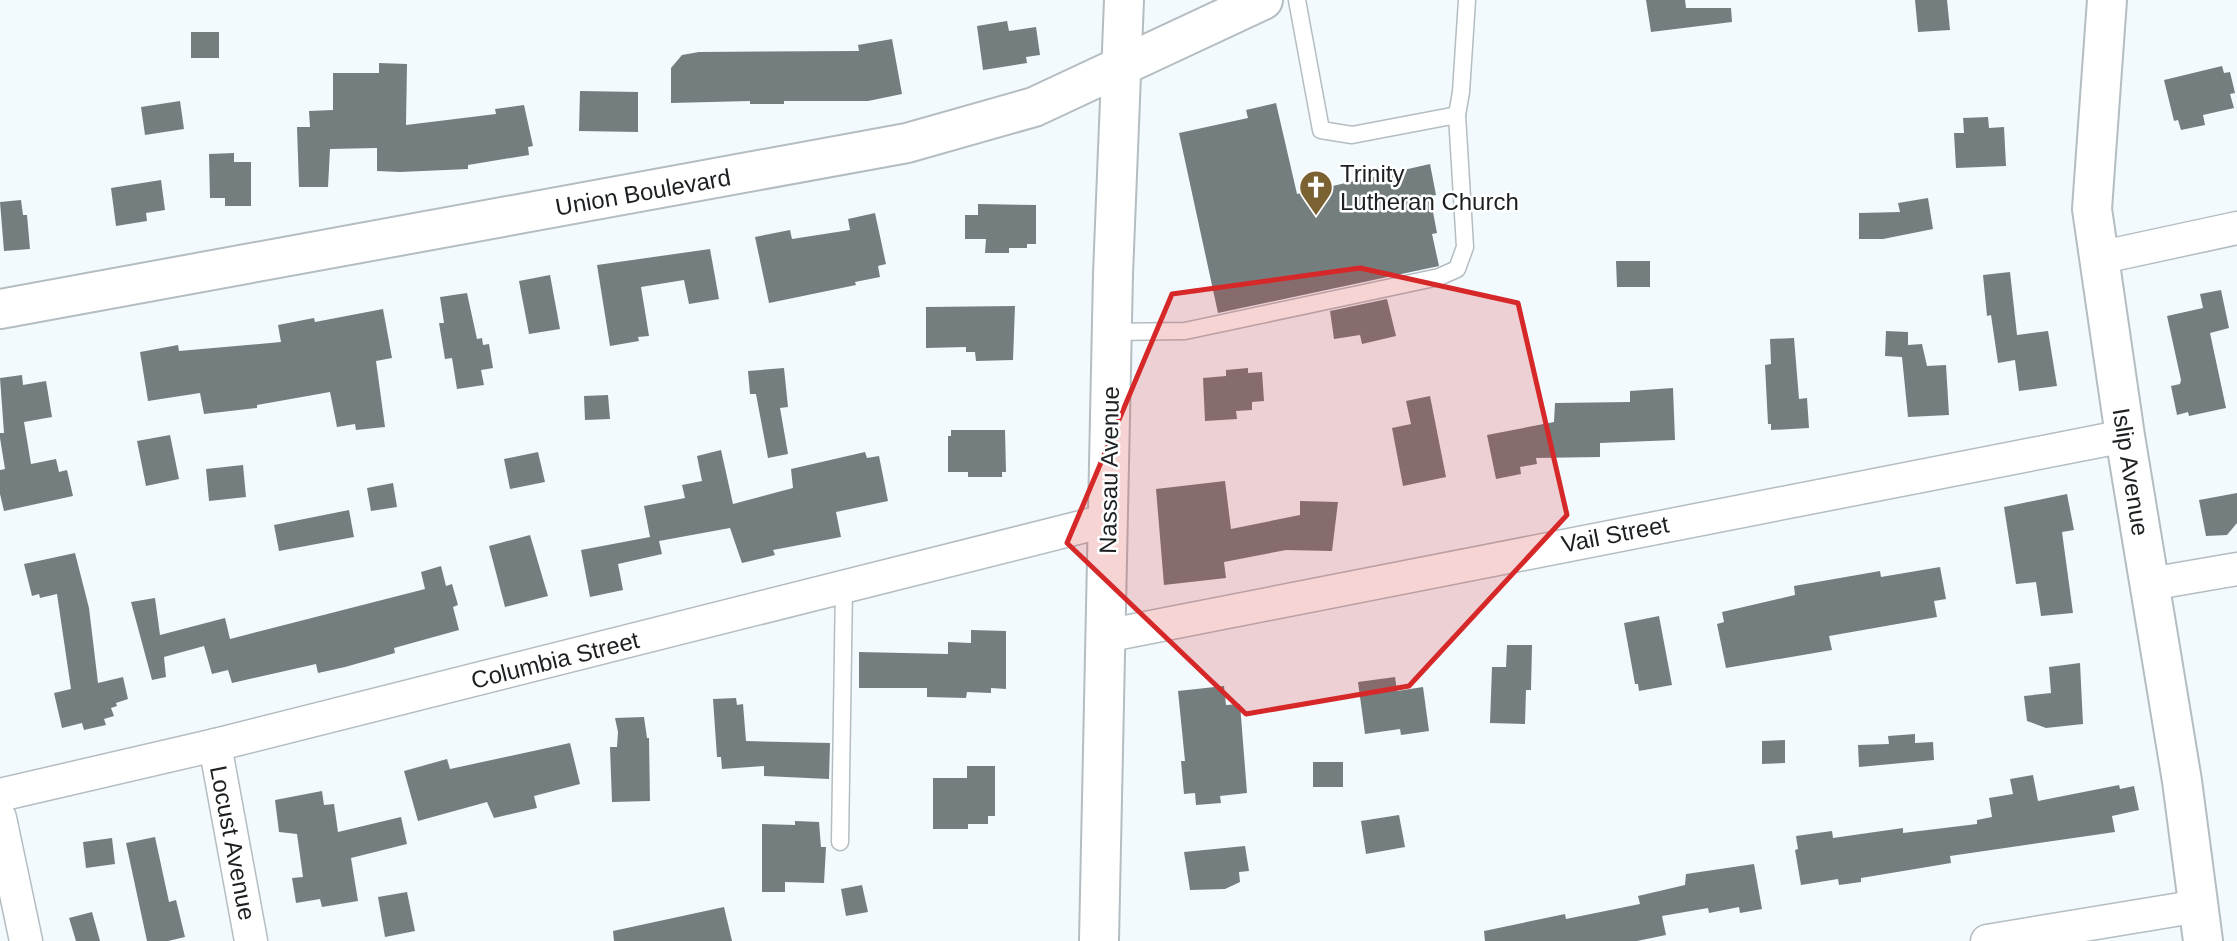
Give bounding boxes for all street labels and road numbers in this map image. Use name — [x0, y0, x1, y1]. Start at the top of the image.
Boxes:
street label: Union Boulevard — [553, 163, 733, 221]
street label: Nassau Avenue — [1094, 386, 1124, 554]
street label: Islip Avenue — [2108, 406, 2154, 538]
street label: Vail Street — [1559, 510, 1671, 558]
street label: Columbia Street — [468, 626, 642, 694]
street label: Locust Avenue — [205, 763, 261, 923]

